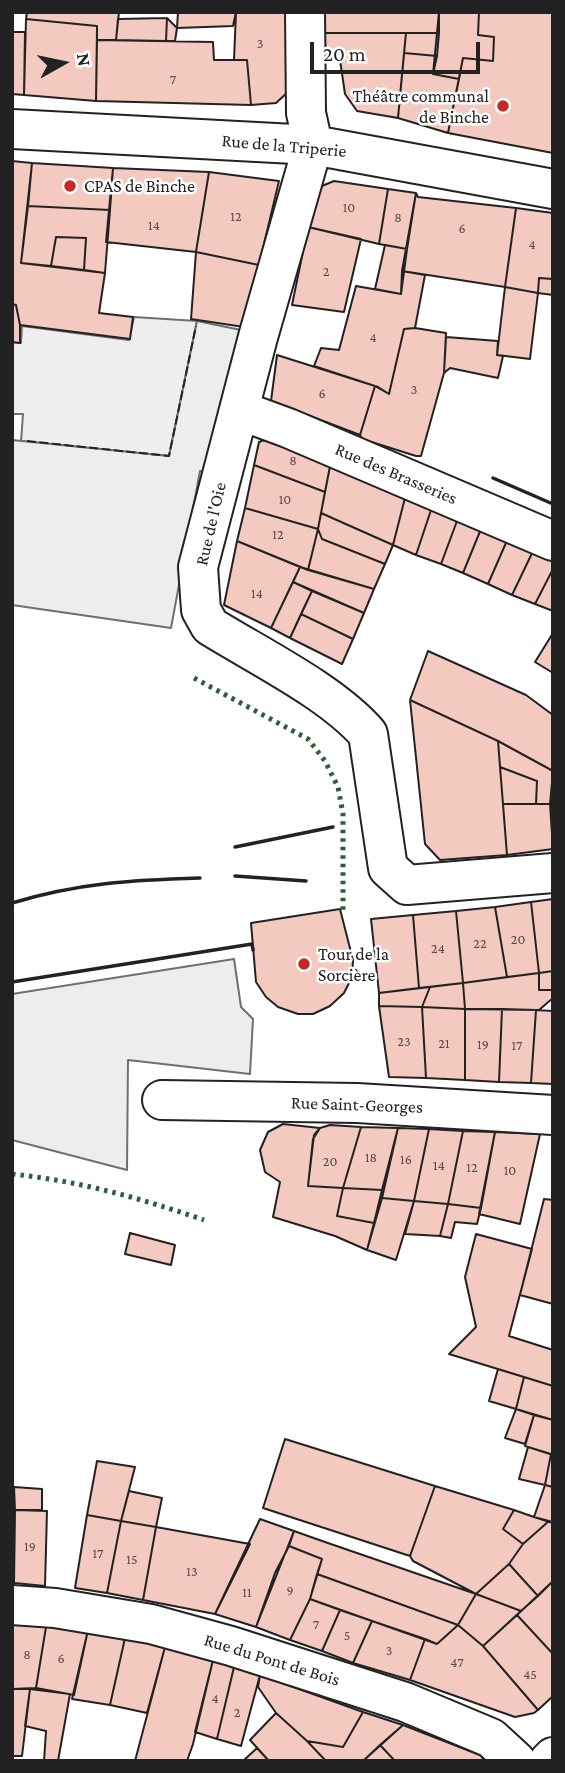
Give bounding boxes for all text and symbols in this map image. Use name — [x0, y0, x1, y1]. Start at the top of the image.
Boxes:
north arrow — [28, 28, 98, 98]
scale bar — [313, 28, 483, 72]
house number: 3 — [257, 36, 263, 52]
text: 20 m — [323, 42, 366, 66]
text: N — [73, 52, 96, 68]
house number: 7 — [170, 72, 176, 88]
place label: Théâtre communal de Binche — [353, 85, 489, 128]
marker: Théâtre communal de Binche — [495, 98, 511, 114]
street label: Rue de la Triperie — [221, 130, 347, 162]
place label: CPAS de Binche — [84, 175, 195, 197]
marker: CPAS de Binche — [62, 178, 78, 194]
house number: 10 — [343, 200, 355, 216]
house number: 12 — [230, 209, 242, 225]
house number: 8 — [394, 210, 402, 226]
house number: 14 — [148, 218, 160, 234]
house number: 6 — [458, 221, 466, 237]
house number: 4 — [528, 237, 536, 253]
house number: 2 — [323, 264, 329, 280]
house number: 4 — [369, 330, 377, 346]
house number: 3 — [411, 382, 417, 398]
house number: 6 — [318, 386, 326, 402]
street label: Rue des Brasseries — [332, 439, 460, 509]
house number: 8 — [289, 453, 297, 469]
street label: Rue de l'Oie — [191, 480, 231, 568]
house number: 10 — [279, 492, 291, 508]
house number: 12 — [272, 527, 284, 543]
house number: 14 — [251, 586, 263, 602]
house number: 20 — [511, 932, 525, 948]
house number: 22 — [473, 936, 487, 952]
house number: 24 — [431, 941, 445, 957]
place label: Tour de la Sorcière — [318, 943, 389, 986]
marker: Tour de la Sorcière — [296, 956, 312, 972]
house number: 23 — [397, 1034, 411, 1050]
house number: 21 — [438, 1036, 450, 1052]
house number: 19 — [477, 1037, 489, 1053]
house number: 17 — [511, 1038, 523, 1054]
street label: Rue Saint-Georges — [291, 1092, 423, 1118]
house number: 18 — [365, 1150, 377, 1166]
house number: 16 — [400, 1152, 412, 1168]
house number: 20 — [323, 1154, 337, 1170]
house number: 14 — [433, 1158, 445, 1174]
house number: 12 — [466, 1160, 478, 1176]
house number: 10 — [504, 1163, 516, 1179]
house number: 19 — [24, 1539, 36, 1555]
house number: 17 — [92, 1546, 104, 1562]
house number: 15 — [126, 1552, 138, 1568]
house number: 13 — [186, 1564, 198, 1580]
house number: 9 — [286, 1583, 294, 1599]
house number: 11 — [242, 1585, 252, 1601]
house number: 7 — [313, 1617, 319, 1633]
house number: 5 — [344, 1628, 350, 1644]
street label: Rue du Pont de Bois — [201, 1629, 343, 1691]
house number: 3 — [386, 1643, 392, 1659]
house number: 8 — [23, 1647, 31, 1663]
house number: 6 — [57, 1651, 65, 1667]
house number: 47 — [450, 1655, 464, 1671]
house number: 45 — [523, 1667, 537, 1683]
house number: 4 — [211, 1691, 219, 1707]
house number: 2 — [234, 1705, 240, 1721]

